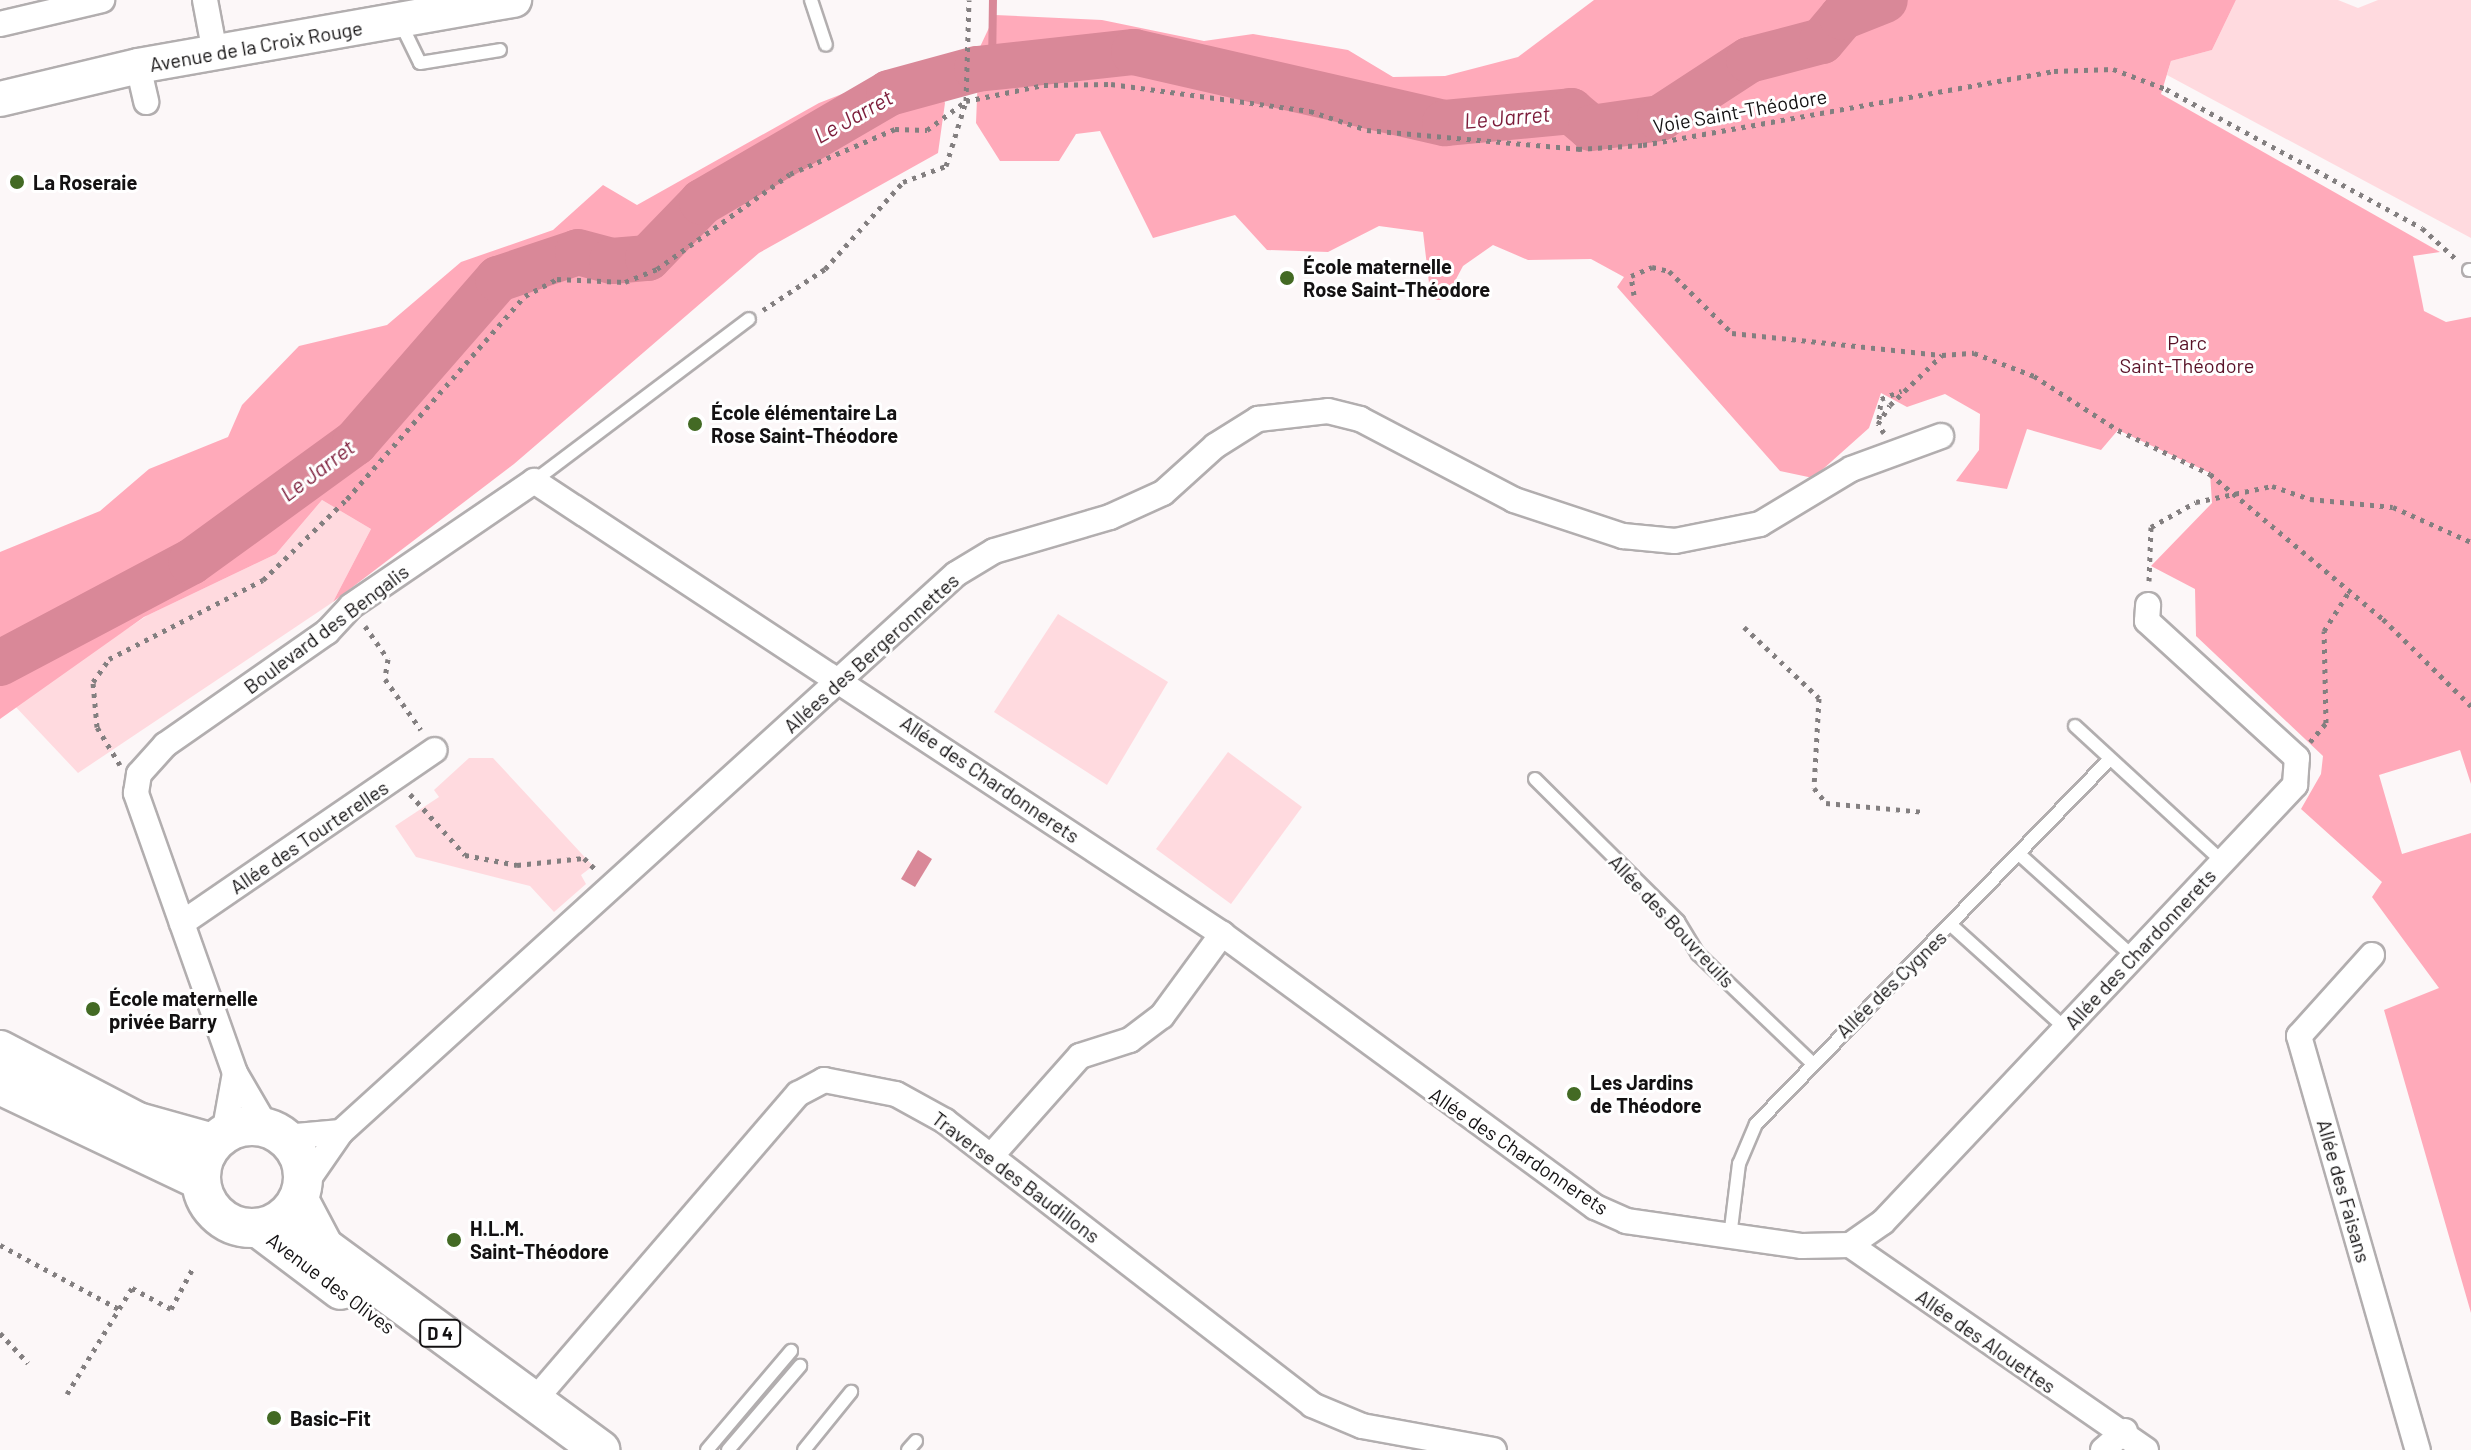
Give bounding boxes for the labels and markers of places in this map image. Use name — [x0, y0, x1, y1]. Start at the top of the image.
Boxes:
place label: La Roseraie — [33, 170, 137, 194]
marker: La Roseraie — [8, 173, 26, 191]
place label: École maternelle Rose Saint-Théodore — [1303, 254, 1490, 301]
marker: École maternelle Rose Saint-Théodore — [1278, 269, 1296, 287]
place label: École élémentaire La Rose Saint-Théodore — [711, 400, 898, 447]
marker: École élémentaire La Rose Saint-Théodore — [686, 415, 704, 433]
place label: École maternelle privée Barry — [109, 986, 258, 1033]
marker: École maternelle privée Barry — [84, 1000, 102, 1018]
place label: Les Jardins de Théodore — [1590, 1070, 1702, 1117]
marker: Les Jardins de Théodore — [1565, 1085, 1583, 1103]
place label: H.L.M. Saint-Théodore — [470, 1216, 609, 1263]
marker: H.L.M. Saint-Théodore — [445, 1231, 463, 1249]
place label: Basic-Fit — [290, 1406, 371, 1430]
marker: Basic-Fit — [265, 1409, 283, 1427]

